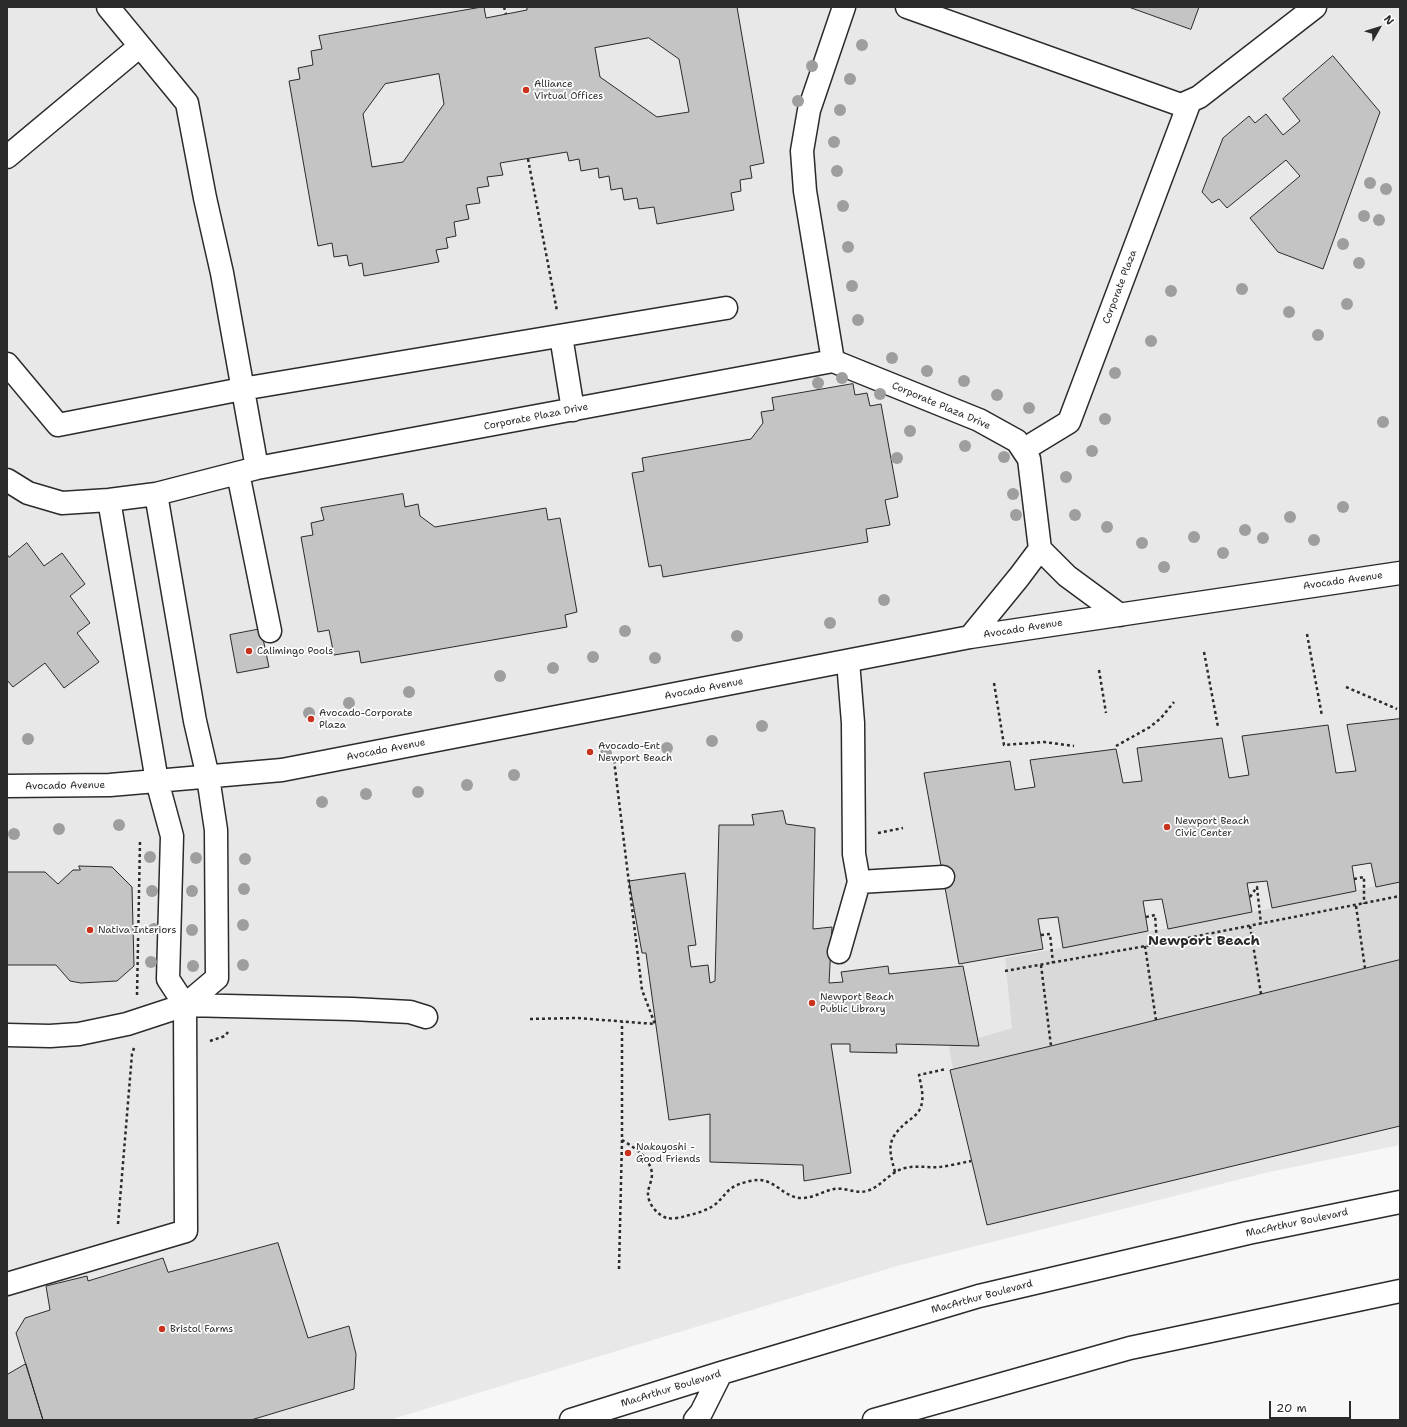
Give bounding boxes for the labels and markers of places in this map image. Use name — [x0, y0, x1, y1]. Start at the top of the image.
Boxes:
place label: Alliance Virtual Offices — [534, 78, 603, 102]
marker: Alliance Virtual Offices — [521, 85, 531, 95]
place label: Calimingo Pools — [257, 645, 333, 657]
marker: Calimingo Pools — [244, 646, 254, 656]
place label: Avocado-Corporate Plaza — [319, 707, 413, 730]
marker: Avocado-Corporate Plaza — [306, 714, 316, 724]
place label: Avocado-Ent Newport Beach — [598, 740, 672, 764]
marker: Avocado-Ent Newport Beach — [585, 747, 595, 757]
place label: Newport Beach Civic Center — [1175, 815, 1249, 838]
marker: Newport Beach Civic Center — [1162, 822, 1172, 832]
place label: Nativa Interiors — [98, 924, 176, 936]
marker: Nativa Interiors — [85, 925, 95, 935]
place label: Newport Beach Public Library — [820, 991, 894, 1014]
marker: Newport Beach Public Library — [807, 998, 817, 1008]
place label: Nakayoshi - Good Friends — [636, 1141, 701, 1164]
marker: Nakayoshi - Good Friends — [623, 1148, 633, 1158]
place label: Bristol Farms — [170, 1323, 233, 1335]
marker: Bristol Farms — [157, 1324, 167, 1334]

